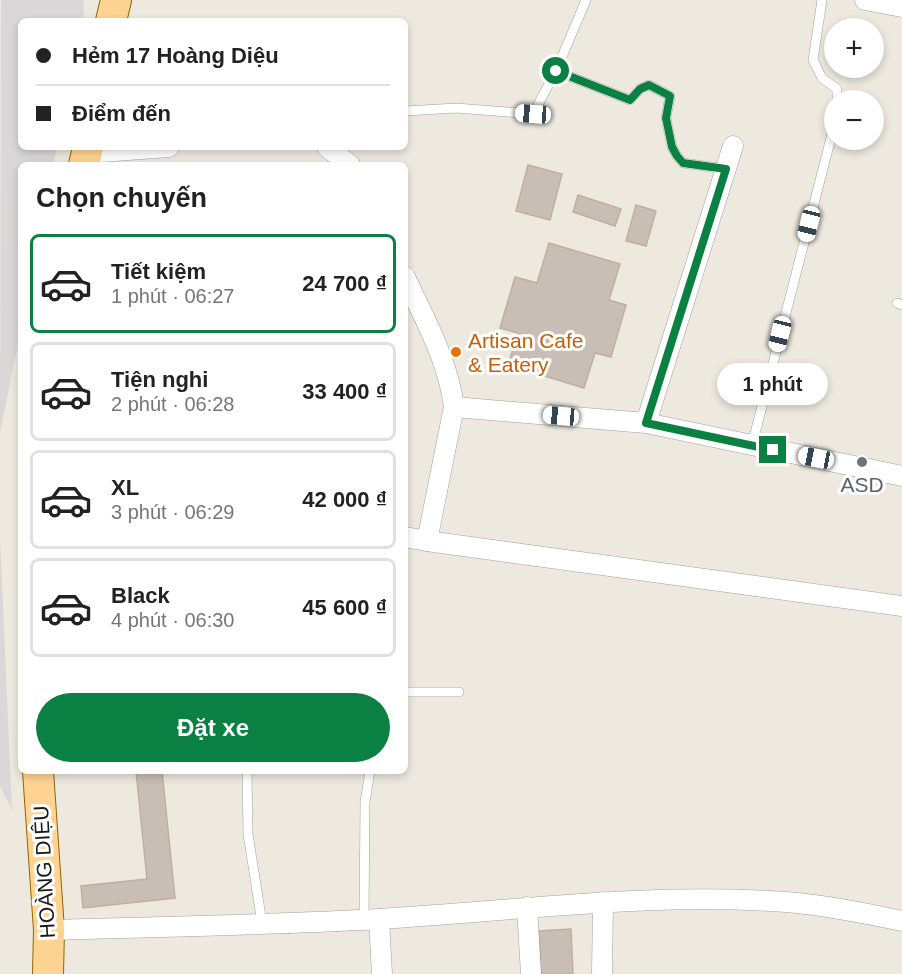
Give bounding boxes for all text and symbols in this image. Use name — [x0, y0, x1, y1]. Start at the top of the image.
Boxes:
map controls — [824, 18, 884, 150]
button: + — [824, 18, 884, 78]
text: Hẻm 17 Hoàng Diệu — [72, 43, 279, 68]
route start — [542, 57, 569, 84]
button: − — [824, 90, 884, 150]
text: Điểm đến — [72, 101, 171, 126]
car — [514, 104, 552, 124]
text: Chọn chuyến — [36, 183, 207, 213]
car — [796, 204, 822, 244]
icon: car — [39, 257, 93, 311]
text: Tiết kiệm — [111, 259, 206, 284]
text: 24 700 ₫ — [302, 271, 387, 296]
text: 1 phút · 06:27 — [111, 285, 234, 307]
car — [767, 314, 793, 354]
place label: Artisan Cafe & Eatery — [468, 329, 584, 376]
marker: Artisan Cafe & Eatery — [449, 345, 463, 359]
callout: 1 phút — [718, 363, 828, 405]
icon: car — [39, 365, 93, 419]
text: Tiện nghi — [111, 367, 208, 392]
text: 1 phút — [743, 373, 803, 395]
text: 33 400 ₫ — [302, 379, 387, 404]
text: 2 phút · 06:28 — [111, 393, 234, 415]
car — [542, 405, 580, 427]
route end — [759, 436, 786, 463]
car — [797, 446, 835, 470]
marker: ASD — [855, 455, 869, 469]
icon: car — [39, 473, 93, 527]
place label: ASD — [840, 473, 884, 496]
text: XL — [111, 475, 139, 500]
text: 42 000 ₫ — [302, 487, 387, 512]
text: 3 phút · 06:29 — [111, 501, 234, 523]
icon: car — [39, 581, 93, 635]
text: Black — [111, 583, 170, 608]
text: 45 600 ₫ — [302, 595, 387, 620]
text: 4 phút · 06:30 — [111, 609, 234, 631]
button: Đặt xe — [36, 693, 390, 762]
street label: HOÀNG DIỆU — [29, 805, 59, 939]

